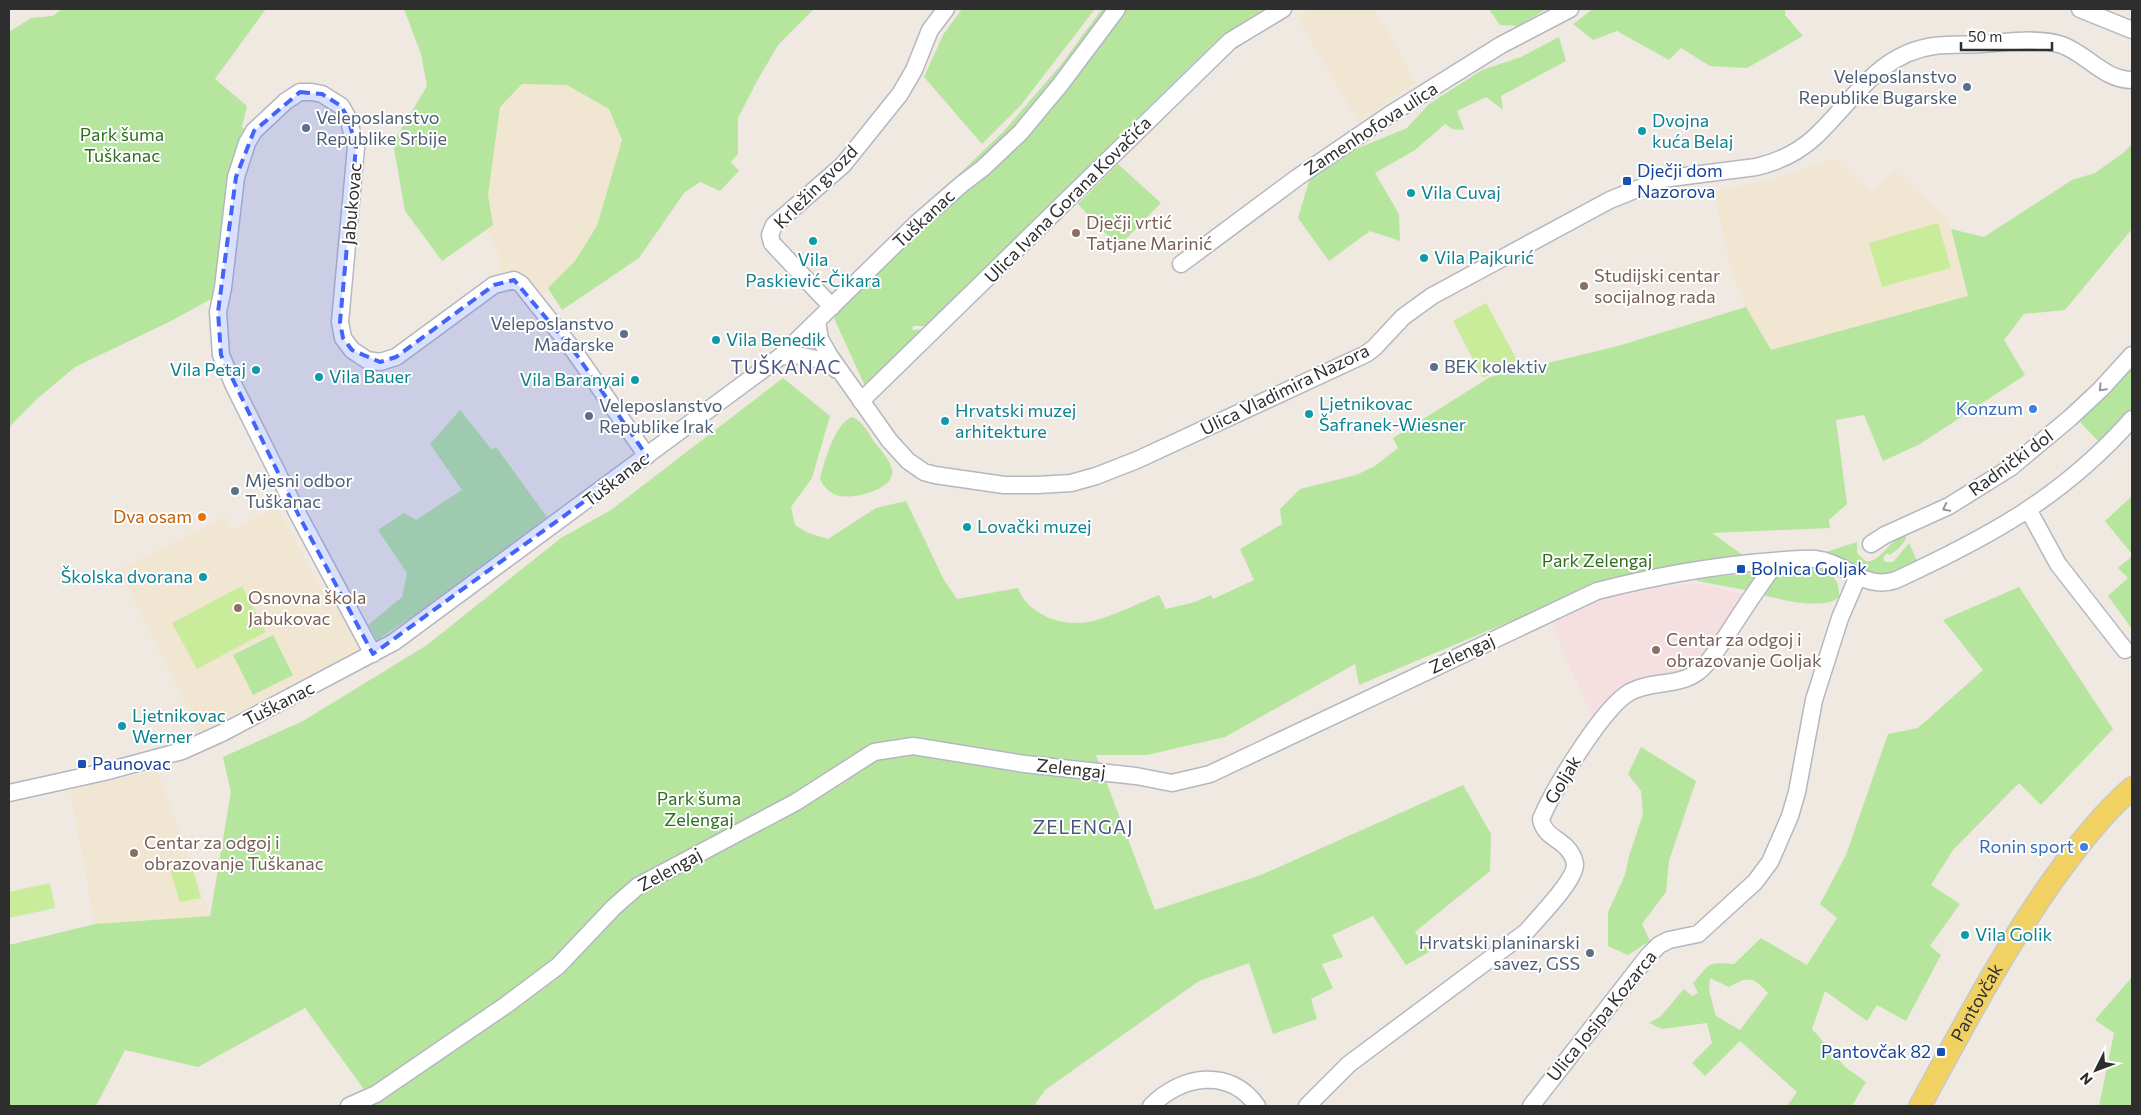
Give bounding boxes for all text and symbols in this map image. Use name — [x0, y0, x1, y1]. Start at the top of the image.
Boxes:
scale bar — [1961, 20, 2052, 52]
text: 50 m — [1968, 27, 2002, 45]
place label: Veleposlanstvo Republike Bugarske — [1799, 65, 1957, 108]
street label: Zamenhofova ulica — [1300, 77, 1441, 179]
marker: Veleposlanstvo Republike Bugarske — [1961, 81, 1973, 93]
place label: Veleposlanstvo Republike Srbije — [316, 106, 447, 149]
place label: Dvojna kuća Belaj — [1652, 109, 1733, 152]
street label: Ulica Ivana Gorana Kovačića — [979, 111, 1155, 287]
marker: Veleposlanstvo Republike Srbije — [300, 122, 312, 134]
park label: Park šuma Tuškanac — [80, 123, 164, 166]
marker: Dvojna kuća Belaj — [1636, 125, 1648, 137]
street label: Krležin gvozd — [769, 140, 862, 233]
place label: Dječji dom Nazorova — [1637, 159, 1723, 202]
street label: Jabukovac — [336, 162, 366, 246]
marker: Dječji dom Nazorova — [1621, 175, 1633, 187]
place label: Vila Cuvaj — [1421, 181, 1501, 203]
street label: Tuškanac — [888, 184, 959, 252]
marker: Vila Cuvaj — [1405, 187, 1417, 199]
place label: Dječji vrtić Tatjane Marinić — [1086, 211, 1212, 254]
marker: Dječji vrtić Tatjane Marinić — [1070, 227, 1082, 239]
marker: Vila Paskiević-Čikara — [807, 235, 819, 247]
place label: Vila Pajkurić — [1434, 246, 1534, 268]
place label: Vila Paskiević-Čikara — [745, 248, 881, 291]
marker: Vila Pajkurić — [1418, 252, 1430, 264]
place label: Studijski centar socijalnog rada — [1594, 264, 1720, 307]
marker: Studijski centar socijalnog rada — [1578, 280, 1590, 292]
place label: Veleposlanstvo Mađarske — [490, 312, 614, 355]
marker: Veleposlanstvo Mađarske — [618, 328, 630, 340]
place label: Vila Benedik — [726, 328, 826, 350]
marker: Vila Benedik — [710, 334, 722, 346]
street label: Ulica Vladimira Nazora — [1197, 339, 1372, 439]
district label: TUŠKANAC — [731, 354, 841, 378]
place label: BEK kolektiv — [1444, 355, 1547, 377]
place label: Vila Petaj — [170, 358, 246, 380]
marker: BEK kolektiv — [1428, 361, 1440, 373]
marker: Vila Petaj — [250, 364, 262, 376]
place label: Vila Bauer — [329, 365, 411, 387]
place label: Vila Baranyai — [520, 368, 625, 390]
marker: Vila Bauer — [313, 371, 325, 383]
marker: Vila Baranyai — [629, 374, 641, 386]
one-way arrow — [2099, 382, 2108, 391]
place label: Ljetnikovac Šafranek-Wiesner — [1319, 392, 1466, 435]
place label: Veleposlanstvo Republike Irak — [599, 394, 723, 437]
place label: Konzum — [1956, 397, 2023, 419]
place label: Hrvatski muzej arhitekture — [955, 399, 1076, 442]
marker: Konzum — [2027, 403, 2039, 415]
marker: Ljetnikovac Šafranek-Wiesner — [1303, 408, 1315, 420]
marker: Veleposlanstvo Republike Irak — [583, 410, 595, 422]
marker: Hrvatski muzej arhitekture — [939, 415, 951, 427]
street label: Radnički dol — [1964, 424, 2057, 500]
street label: Tuškanac — [578, 447, 652, 511]
place label: Mjesni odbor Tuškanac — [245, 469, 353, 512]
marker: Mjesni odbor Tuškanac — [229, 485, 241, 497]
one-way arrow — [1942, 502, 1951, 512]
place label: Dva osam — [113, 505, 192, 527]
marker: Dva osam — [196, 511, 208, 523]
place label: Lovački muzej — [977, 515, 1092, 537]
marker: Lovački muzej — [961, 521, 973, 533]
park label: Park Zelengaj — [1542, 549, 1652, 571]
place label: Bolnica Goljak — [1751, 557, 1867, 579]
marker: Bolnica Goljak — [1735, 563, 1747, 575]
place label: Školska dvorana — [61, 565, 193, 587]
marker: Školska dvorana — [197, 571, 209, 583]
place label: Osnovna škola Jabukovac — [248, 586, 366, 629]
marker: Osnovna škola Jabukovac — [232, 602, 244, 614]
street label: Zelengaj — [1425, 628, 1498, 678]
place label: Centar za odgoj i obrazovanje Goljak — [1666, 628, 1822, 671]
marker: Centar za odgoj i obrazovanje Goljak — [1650, 644, 1662, 656]
street label: Tuškanac — [240, 676, 318, 730]
place label: Ljetnikovac Werner — [132, 704, 226, 747]
marker: Ljetnikovac Werner — [116, 720, 128, 732]
street label: Goljak — [1539, 751, 1585, 808]
place label: Paunovac — [92, 752, 171, 774]
street label: Zelengaj — [1035, 753, 1107, 783]
marker: Paunovac — [76, 758, 88, 770]
park label: Park šuma Zelengaj — [657, 787, 741, 830]
district label: ZELENGAJ — [1032, 815, 1134, 838]
place label: Centar za odgoj i obrazovanje Tuškanac — [144, 831, 324, 874]
place label: Ronin sport — [1979, 835, 2074, 857]
marker: Ronin sport — [2078, 841, 2090, 853]
street label: Zelengaj — [634, 843, 705, 896]
marker: Centar za odgoj i obrazovanje Tuškanac — [128, 847, 140, 859]
place label: Vila Golik — [1975, 923, 2053, 945]
marker: Vila Golik — [1959, 929, 1971, 941]
place label: Hrvatski planinarski savez, GSS — [1419, 931, 1580, 974]
street label: Ulica Josipa Kozarca — [1542, 946, 1661, 1085]
marker: Hrvatski planinarski savez, GSS — [1584, 947, 1596, 959]
street label: Pantovčak — [1945, 959, 2007, 1045]
place label: Pantovčak 82 — [1821, 1040, 1931, 1062]
north arrow — [2071, 1045, 2121, 1095]
marker: Pantovčak 82 — [1935, 1046, 1947, 1058]
text: N — [2076, 1069, 2096, 1089]

